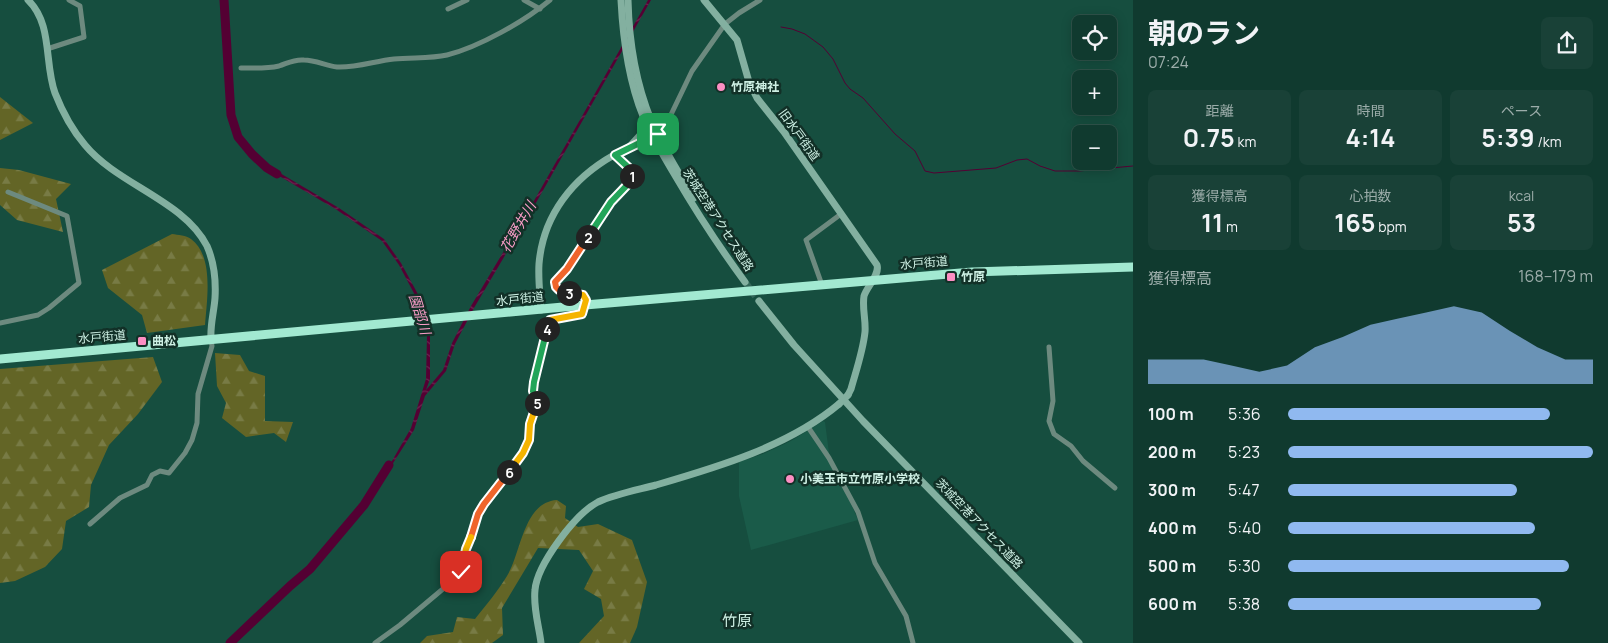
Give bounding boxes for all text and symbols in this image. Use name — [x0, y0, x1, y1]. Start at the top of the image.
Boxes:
text: 朝のラン — [1148, 13, 1260, 51]
map controls — [1072, 15, 1117, 170]
button: locate — [1072, 15, 1117, 60]
button: share — [1541, 17, 1593, 69]
text: 07:24 — [1148, 51, 1189, 73]
button: + — [1072, 70, 1117, 115]
place label: 竹原神社 — [731, 78, 779, 95]
marker: 竹原神社 — [715, 81, 727, 93]
text: 距離 — [1206, 101, 1234, 120]
text: 時間 — [1357, 101, 1385, 120]
text: ペース — [1501, 101, 1542, 120]
street label: 旧水戸街道 — [775, 105, 824, 164]
pin — [637, 113, 679, 155]
icon: arrive — [644, 120, 672, 148]
text: 0.75 — [1183, 120, 1235, 155]
text: 4:14 — [1346, 120, 1395, 155]
text: 5:39 — [1481, 120, 1535, 155]
button: − — [1072, 125, 1117, 170]
text: km — [1235, 132, 1256, 151]
text: /km — [1535, 132, 1562, 151]
pin: 1 — [620, 164, 644, 188]
street label: 茨城空港アクセス道路 — [679, 165, 758, 274]
text: 1 — [629, 167, 636, 186]
text: 獲得標高 — [1192, 186, 1248, 205]
text: 心拍数 — [1350, 186, 1392, 205]
text: kcal — [1509, 186, 1534, 205]
water label: 花野井川 — [495, 196, 541, 256]
text: 11 — [1201, 205, 1223, 240]
text: 165 — [1334, 205, 1375, 240]
text: 53 — [1507, 205, 1536, 240]
text: m — [1223, 217, 1238, 236]
text: bpm — [1375, 217, 1407, 236]
pin: 2 — [576, 224, 600, 250]
text: 2 — [584, 228, 593, 247]
street label: 水戸街道 — [899, 252, 949, 273]
text: 168–179 m — [1518, 265, 1593, 287]
text: 獲得標高 — [1148, 267, 1212, 289]
place label: 竹原 — [961, 268, 985, 285]
marker: 竹原 — [945, 271, 957, 283]
pin: 3 — [556, 280, 582, 306]
text: 3 — [565, 284, 574, 303]
street label: 水戸街道 — [495, 288, 545, 309]
water label: 園部川 — [405, 291, 436, 339]
pin: 4 — [534, 316, 560, 342]
text: 4 — [543, 320, 552, 339]
street label: 水戸街道 — [77, 326, 127, 347]
place label: 曲松 — [152, 332, 176, 349]
marker: 曲松 — [136, 335, 148, 347]
pin: 5 — [524, 390, 550, 416]
text: 5 — [533, 394, 542, 413]
text: 100 m — [1148, 403, 1194, 425]
text: 5:36 — [1228, 403, 1261, 425]
text: 200 m — [1148, 441, 1196, 463]
text: 5:23 — [1228, 441, 1260, 463]
pin: 6 — [496, 460, 522, 484]
text: 6 — [505, 463, 514, 482]
place label: 小美玉市立竹原小学校 — [800, 470, 920, 487]
marker: 小美玉市立竹原小学校 — [784, 473, 796, 485]
street label: 茨城空港アクセス道路 — [932, 475, 1027, 573]
text: 300 m — [1148, 479, 1196, 501]
text: 5:47 — [1228, 479, 1260, 501]
text: 400 m — [1148, 517, 1196, 539]
text: 5:40 — [1228, 517, 1261, 539]
pin — [440, 551, 482, 593]
text: 500 m — [1148, 555, 1196, 577]
text: 5:30 — [1228, 555, 1261, 577]
icon: check — [447, 558, 475, 586]
text: 600 m — [1148, 593, 1197, 615]
text: 5:38 — [1228, 593, 1260, 615]
district label: 竹原 — [722, 610, 752, 631]

